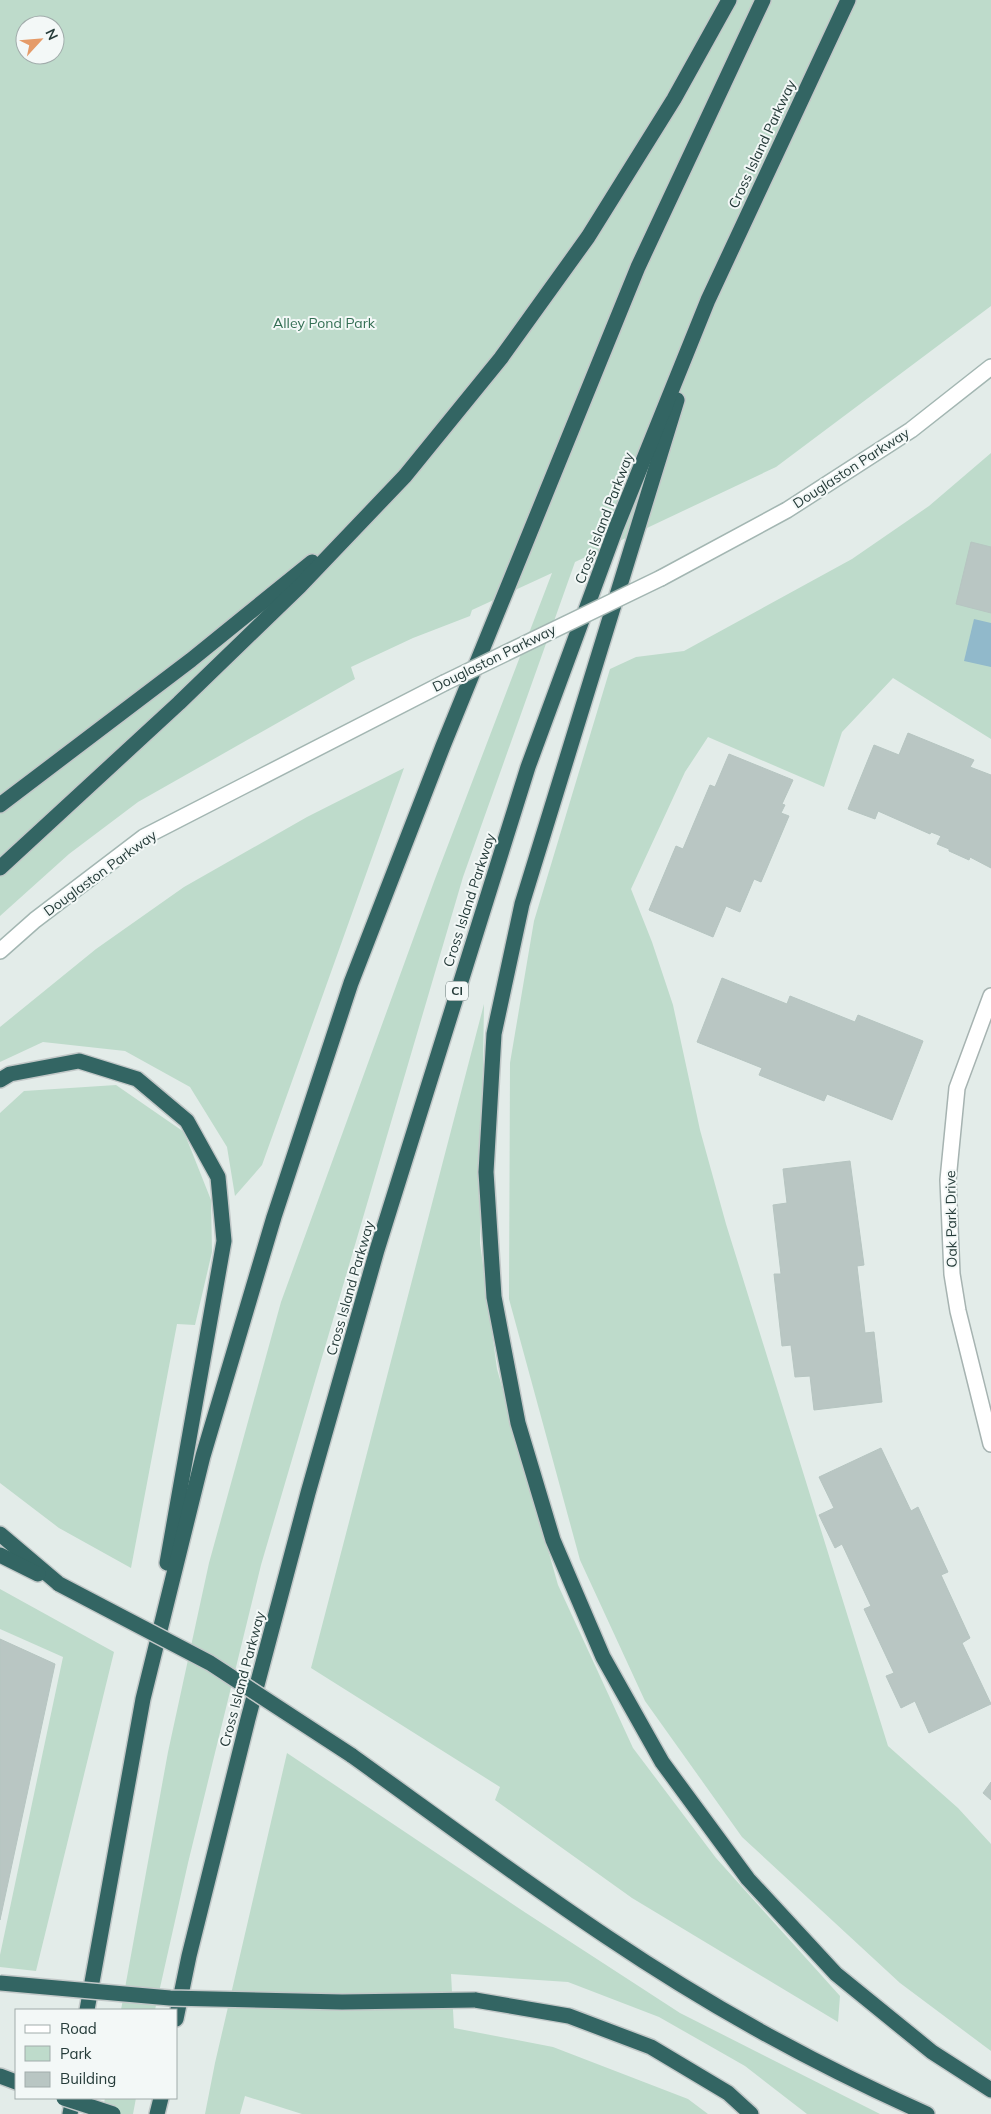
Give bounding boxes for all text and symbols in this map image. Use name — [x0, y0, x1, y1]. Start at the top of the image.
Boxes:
north arrow — [15, 15, 65, 65]
text: N — [41, 26, 62, 43]
street label: Cross Island Parkway — [724, 76, 800, 211]
park label: Alley Pond Park — [273, 314, 376, 332]
street label: Douglaston Parkway — [789, 423, 913, 512]
street label: Cross Island Parkway — [571, 449, 638, 586]
street label: Douglaston Parkway — [429, 620, 559, 696]
street label: Douglaston Parkway — [40, 826, 160, 920]
street label: Cross Island Parkway — [439, 830, 499, 969]
road number: CI — [446, 981, 468, 1000]
street label: Oak Park Drive — [941, 1170, 961, 1268]
street label: Cross Island Parkway — [322, 1218, 378, 1358]
street label: Cross Island Parkway — [215, 1609, 269, 1749]
legend — [15, 2009, 178, 2099]
text: Road — [60, 2019, 97, 2038]
text: Park — [60, 2044, 92, 2063]
text: Building — [60, 2069, 116, 2088]

